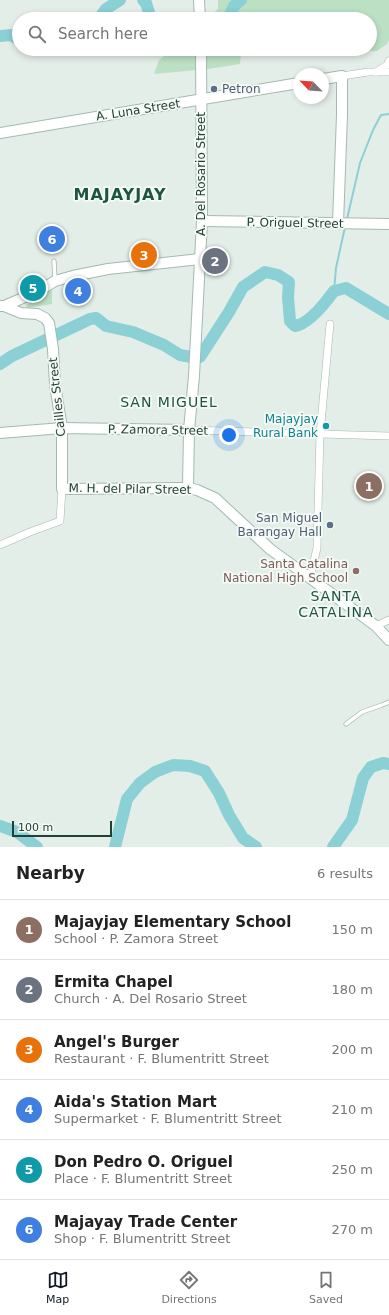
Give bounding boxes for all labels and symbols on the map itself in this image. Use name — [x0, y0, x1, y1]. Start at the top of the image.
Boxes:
north arrow — [293, 68, 329, 104]
place label: Petron — [222, 82, 261, 96]
marker: Petron — [209, 84, 219, 94]
street label: A. Luna Street — [95, 96, 181, 124]
street label: A. Del Rosario Street — [194, 112, 208, 236]
district label: MAJAYJAY — [73, 185, 167, 204]
street label: P. Origuel Street — [246, 215, 344, 231]
pin: 6 — [39, 224, 65, 254]
pin: 3 — [131, 240, 157, 270]
pin: 2 — [202, 246, 228, 276]
pin: 5 — [20, 273, 46, 303]
pin: 4 — [65, 276, 91, 306]
street label: Cailles Street — [46, 356, 68, 437]
district label: SAN MIGUEL — [120, 394, 218, 410]
place label: Majayjay Rural Bank — [253, 412, 318, 440]
marker: Majayjay Rural Bank — [321, 421, 331, 431]
street label: P. Zamora Street — [108, 422, 208, 438]
your location — [219, 425, 239, 445]
pin: 1 — [356, 471, 382, 501]
street label: M. H. del Pilar Street — [68, 481, 192, 497]
place label: San Miguel Barangay Hall — [238, 511, 322, 539]
marker: San Miguel Barangay Hall — [325, 520, 335, 530]
place label: Santa Catalina National High School — [223, 557, 348, 585]
marker: Santa Catalina National High School — [351, 566, 361, 576]
district label: SANTA CATALINA — [298, 588, 374, 620]
scale bar — [12, 819, 112, 838]

